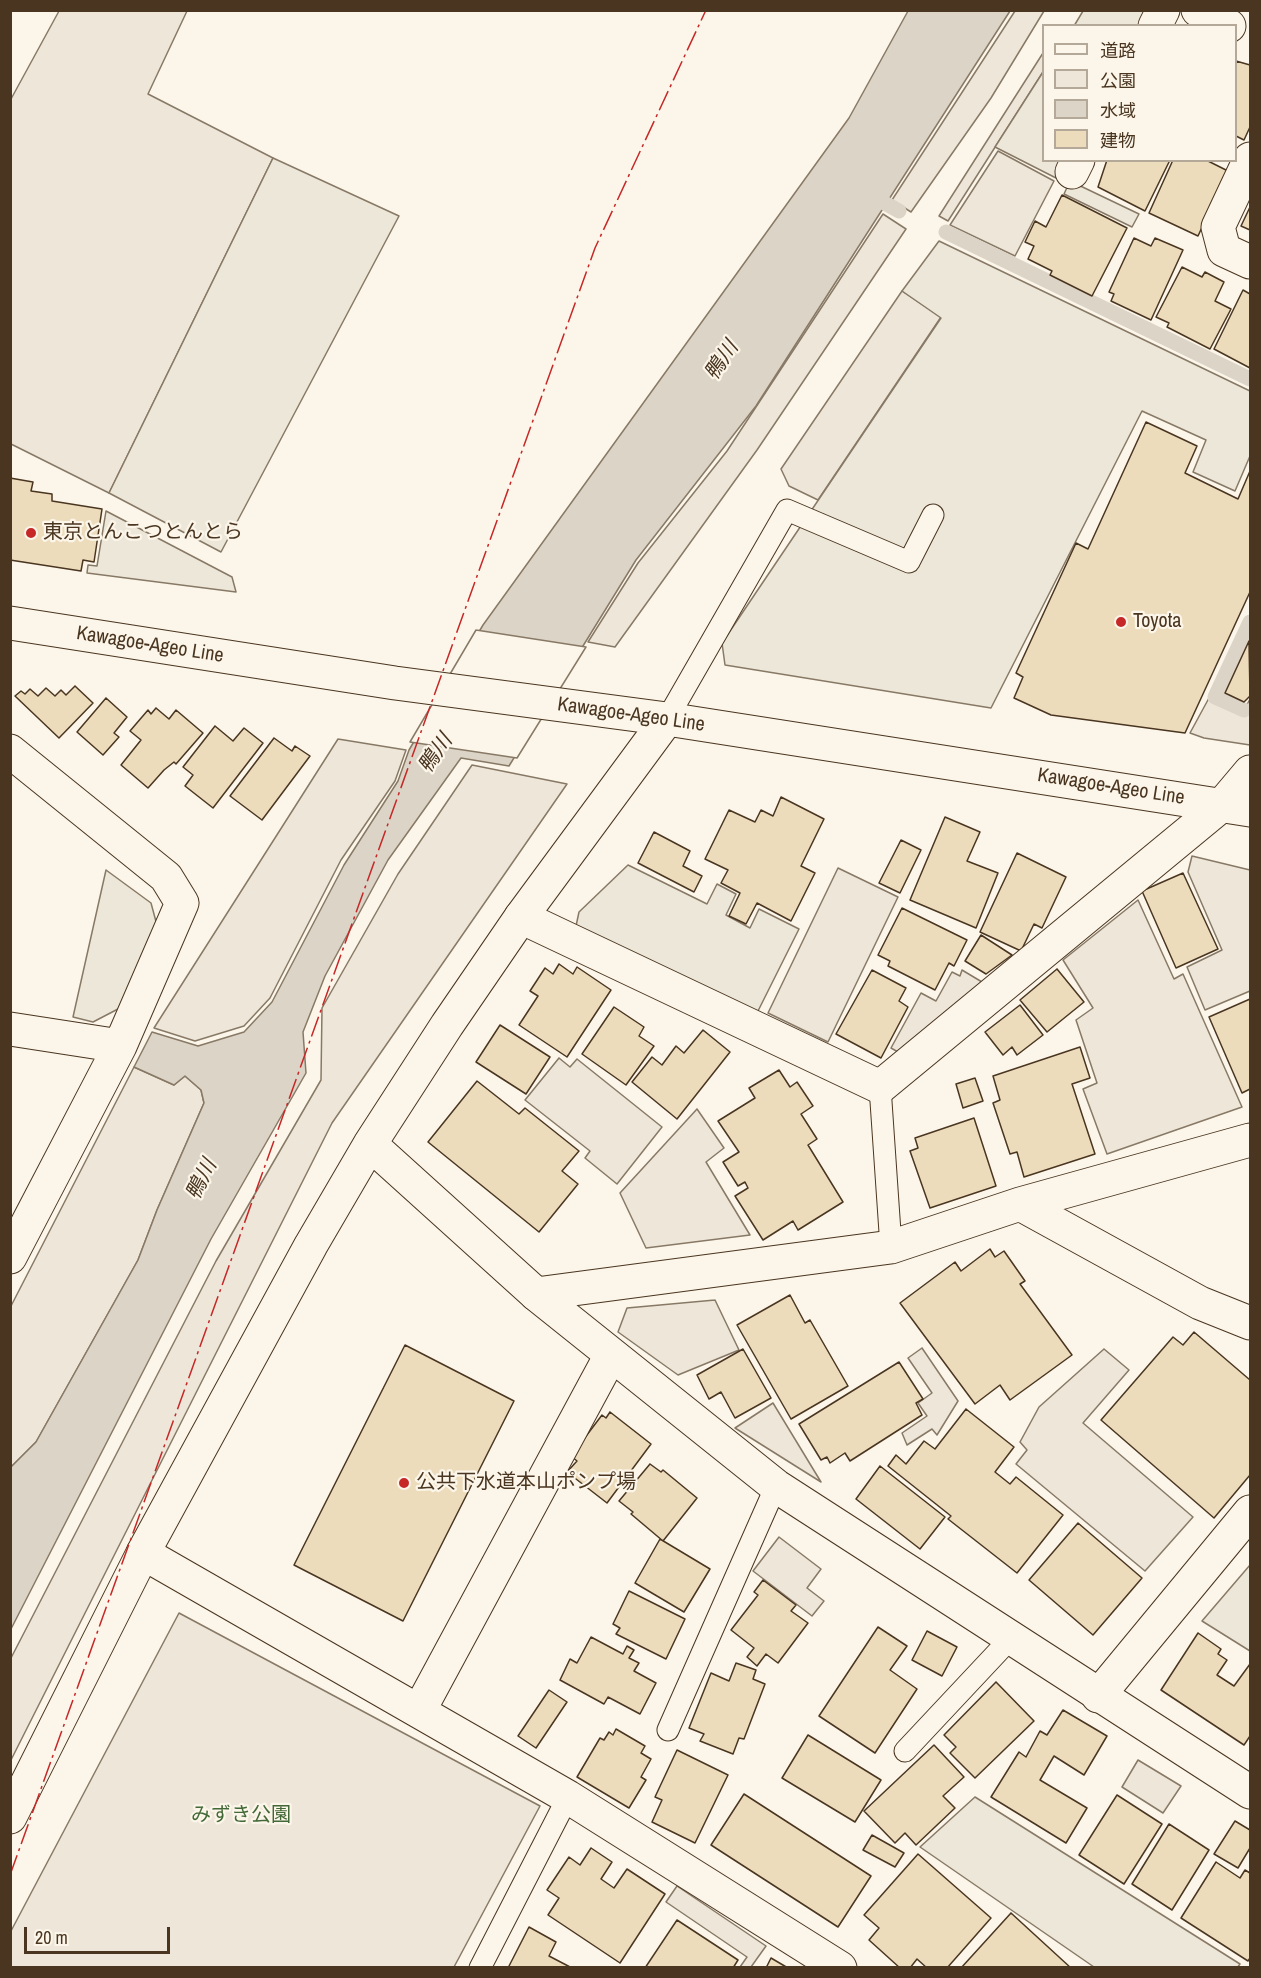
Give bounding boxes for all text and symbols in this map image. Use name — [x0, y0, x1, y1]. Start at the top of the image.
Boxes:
legend — [1042, 24, 1237, 162]
text: 道路 — [1100, 38, 1136, 63]
text: 公園 — [1100, 68, 1136, 93]
text: 水域 — [1100, 98, 1136, 123]
text: 建物 — [1100, 128, 1136, 153]
water label: 鴨川 — [700, 337, 744, 385]
place label: 東京とんこつとんとら — [43, 521, 243, 545]
marker: 東京とんこつとんとら — [24, 526, 38, 540]
place label: Toyota — [1133, 610, 1181, 634]
marker: Toyota — [1114, 615, 1128, 629]
street label: Kawagoe-Ageo Line — [75, 622, 225, 668]
street label: Kawagoe-Ageo Line — [556, 693, 706, 737]
water label: 鴨川 — [414, 730, 458, 778]
street label: Kawagoe-Ageo Line — [1036, 764, 1186, 810]
water label: 鴨川 — [181, 1156, 223, 1204]
place label: 公共下水道本山ポンプ場 — [416, 1471, 636, 1495]
marker: 公共下水道本山ポンプ場 — [397, 1476, 411, 1490]
park label: みずき公園 — [191, 1804, 291, 1828]
scale bar — [27, 1915, 172, 1953]
text: 20 m — [35, 1925, 68, 1950]

